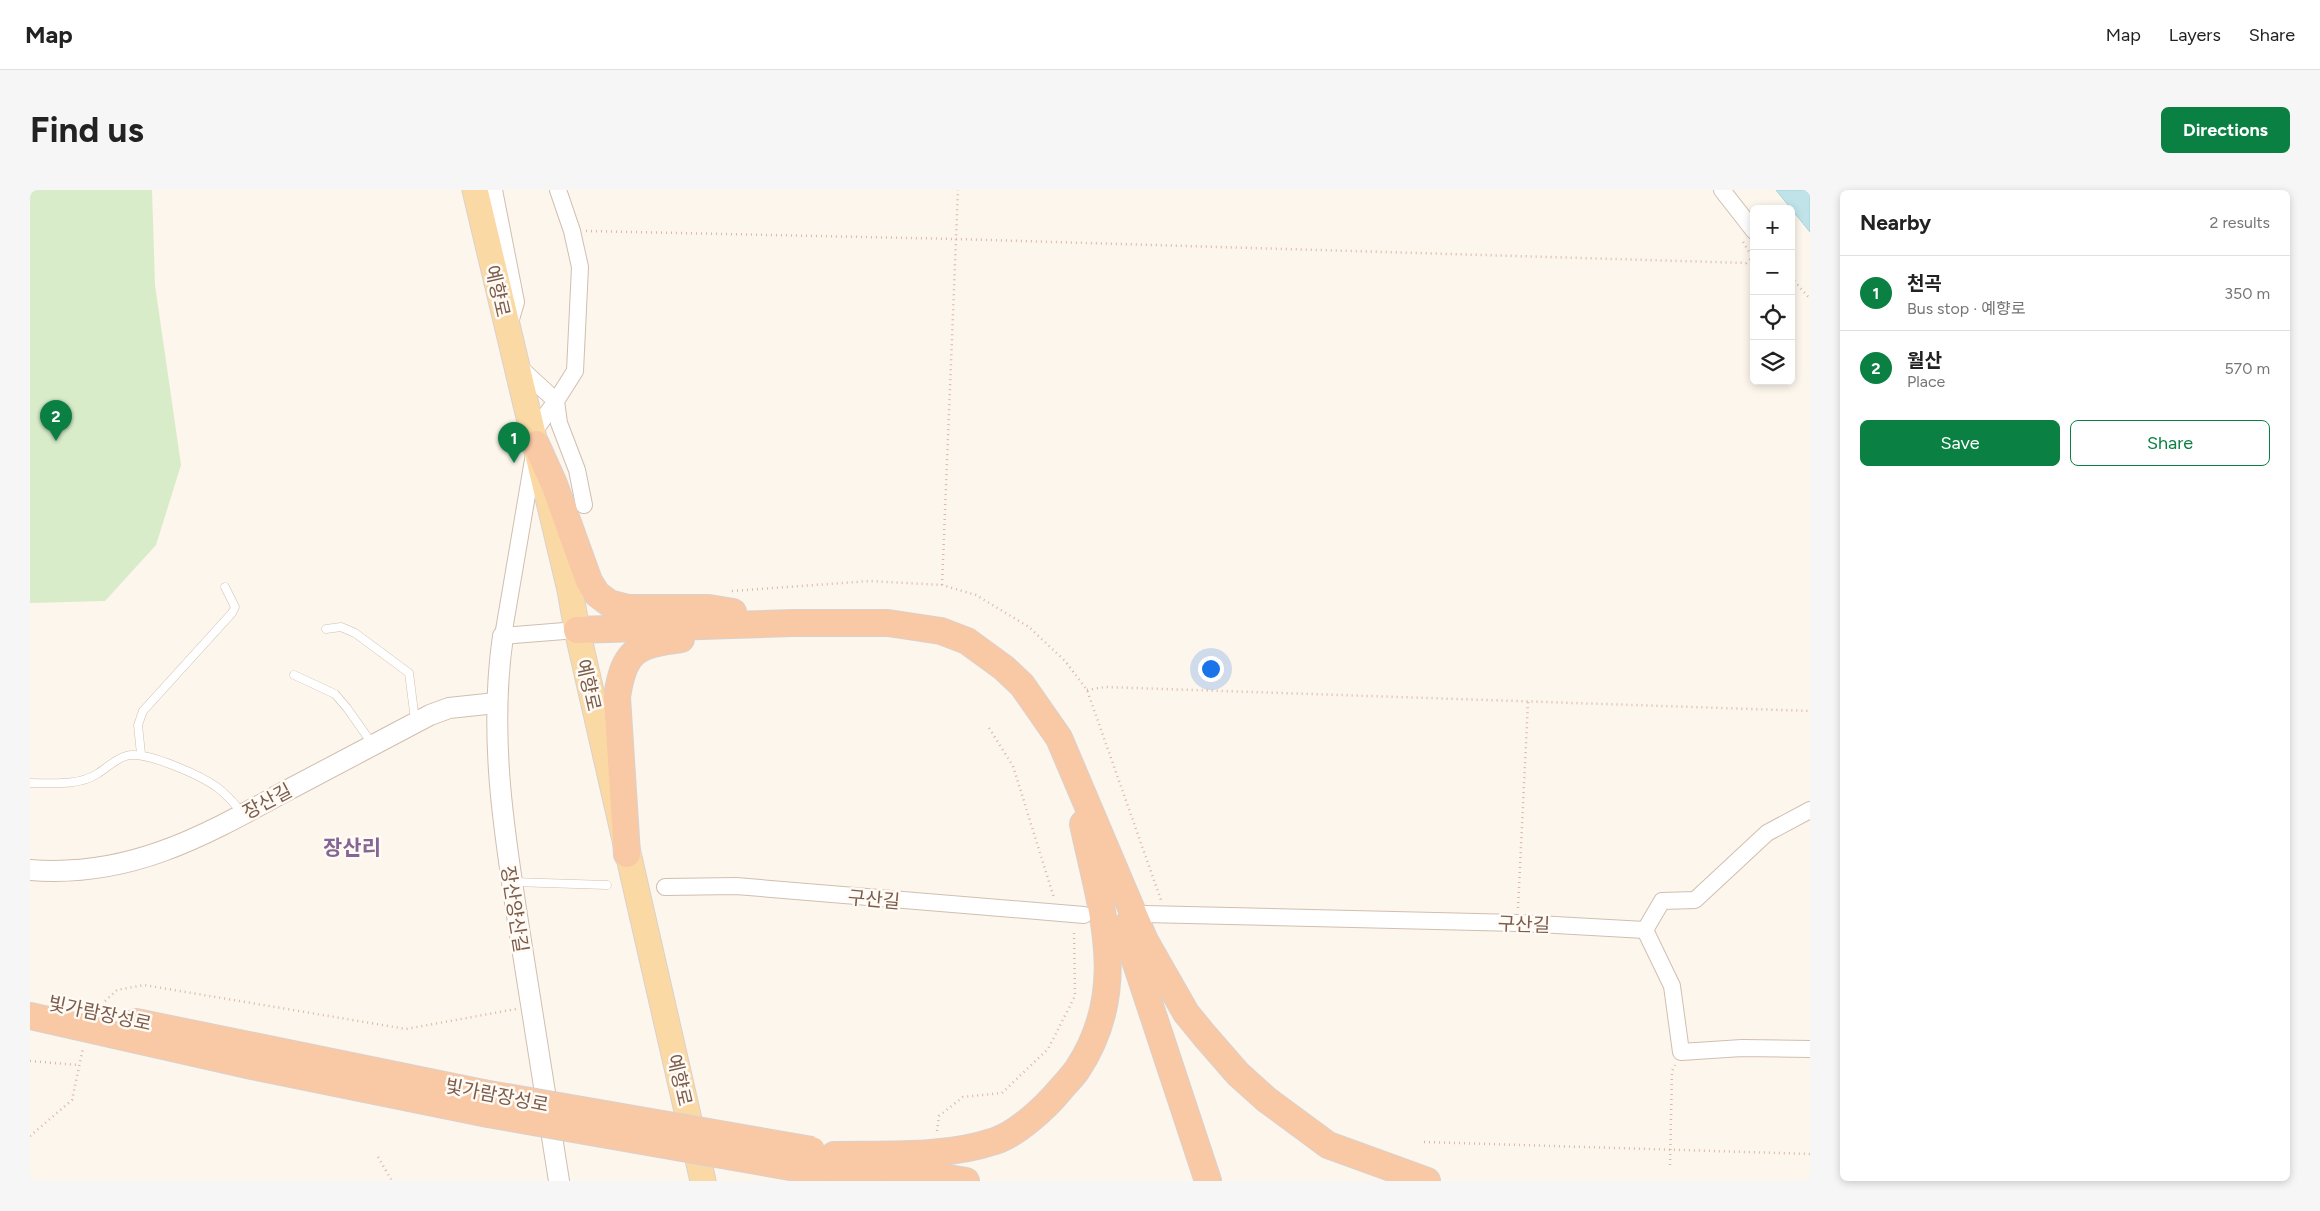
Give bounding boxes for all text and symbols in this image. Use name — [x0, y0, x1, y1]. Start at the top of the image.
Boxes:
text: Map — [25, 20, 73, 49]
text: Map — [2106, 24, 2141, 46]
text: Layers — [2169, 24, 2221, 46]
text: Share — [2249, 24, 2295, 46]
button: Directions — [2161, 107, 2290, 153]
text: Find us — [30, 109, 144, 151]
map controls — [1750, 205, 1795, 385]
button: + — [1750, 205, 1795, 250]
text: Nearby — [1860, 210, 1931, 235]
text: 2 results — [2210, 213, 2270, 232]
button: − — [1750, 250, 1795, 295]
street label: 예향로 — [480, 263, 515, 319]
text: 천곡 — [1907, 272, 1942, 295]
text: 1 — [1873, 284, 1879, 303]
text: 350 m — [2224, 284, 2270, 303]
button: locate — [1750, 295, 1795, 340]
text: Bus stop · 예향로 — [1907, 299, 2025, 318]
button: layers — [1750, 340, 1795, 385]
text: 월산 — [1907, 349, 1942, 372]
text: 2 — [1871, 359, 1881, 378]
text: 570 m — [2224, 359, 2270, 378]
text: Place — [1907, 372, 1945, 391]
pin: 2 — [40, 400, 72, 441]
button: Save — [1860, 420, 2060, 466]
button: Share — [2070, 420, 2270, 466]
pin: 1 — [498, 422, 530, 463]
your location — [1198, 656, 1224, 682]
street label: 예향로 — [571, 657, 606, 713]
street label: 장산길 — [239, 779, 296, 824]
district label: 장산리 — [323, 835, 381, 860]
street label: 장산양산길 — [496, 864, 533, 954]
street label: 구산길 — [847, 886, 901, 913]
street label: 구산길 — [1497, 912, 1551, 937]
street label: 빛가람장성로 — [46, 991, 154, 1036]
street label: 예향로 — [662, 1052, 697, 1108]
street label: 빛가람장성로 — [443, 1074, 551, 1117]

